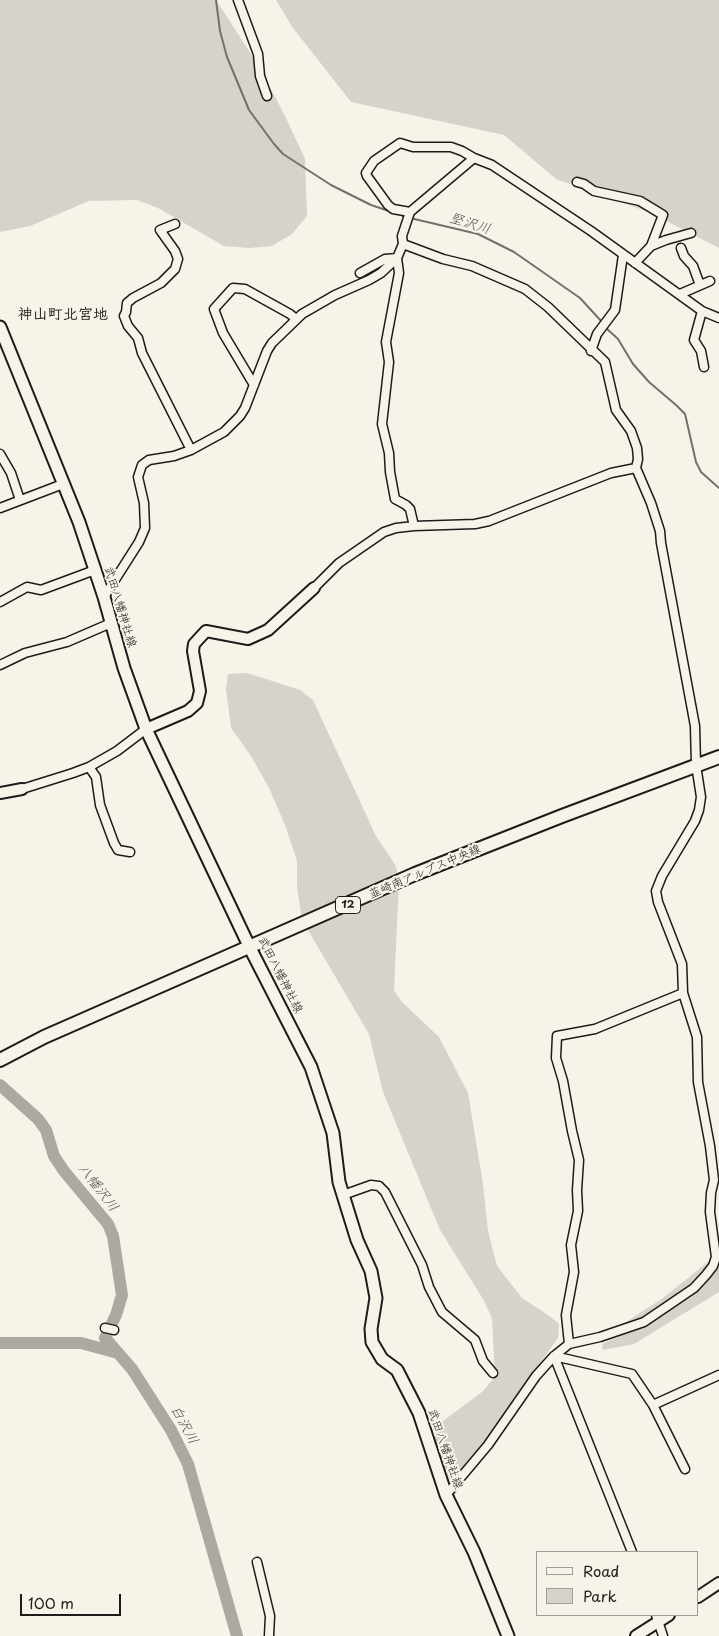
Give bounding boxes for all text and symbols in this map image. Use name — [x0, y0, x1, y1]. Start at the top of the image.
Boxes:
water label: 堅沢川 — [447, 210, 493, 238]
district label: 神山町北宮地 — [18, 306, 108, 324]
street label: 武田八幡神社線 — [101, 565, 139, 649]
street label: 韮崎南アルプス中央線 — [367, 842, 483, 902]
road number: 12 — [336, 896, 360, 914]
street label: 武田八幡神社線 — [255, 934, 305, 1016]
water label: 八幡沢川 — [74, 1161, 122, 1215]
water label: 白沢川 — [166, 1403, 202, 1447]
street label: 武田八幡神社線 — [425, 1407, 465, 1491]
legend — [536, 1551, 699, 1616]
text: Road — [583, 1559, 619, 1582]
scale bar — [22, 1584, 124, 1616]
text: Park — [583, 1584, 617, 1607]
text: 100 m — [28, 1591, 74, 1614]

